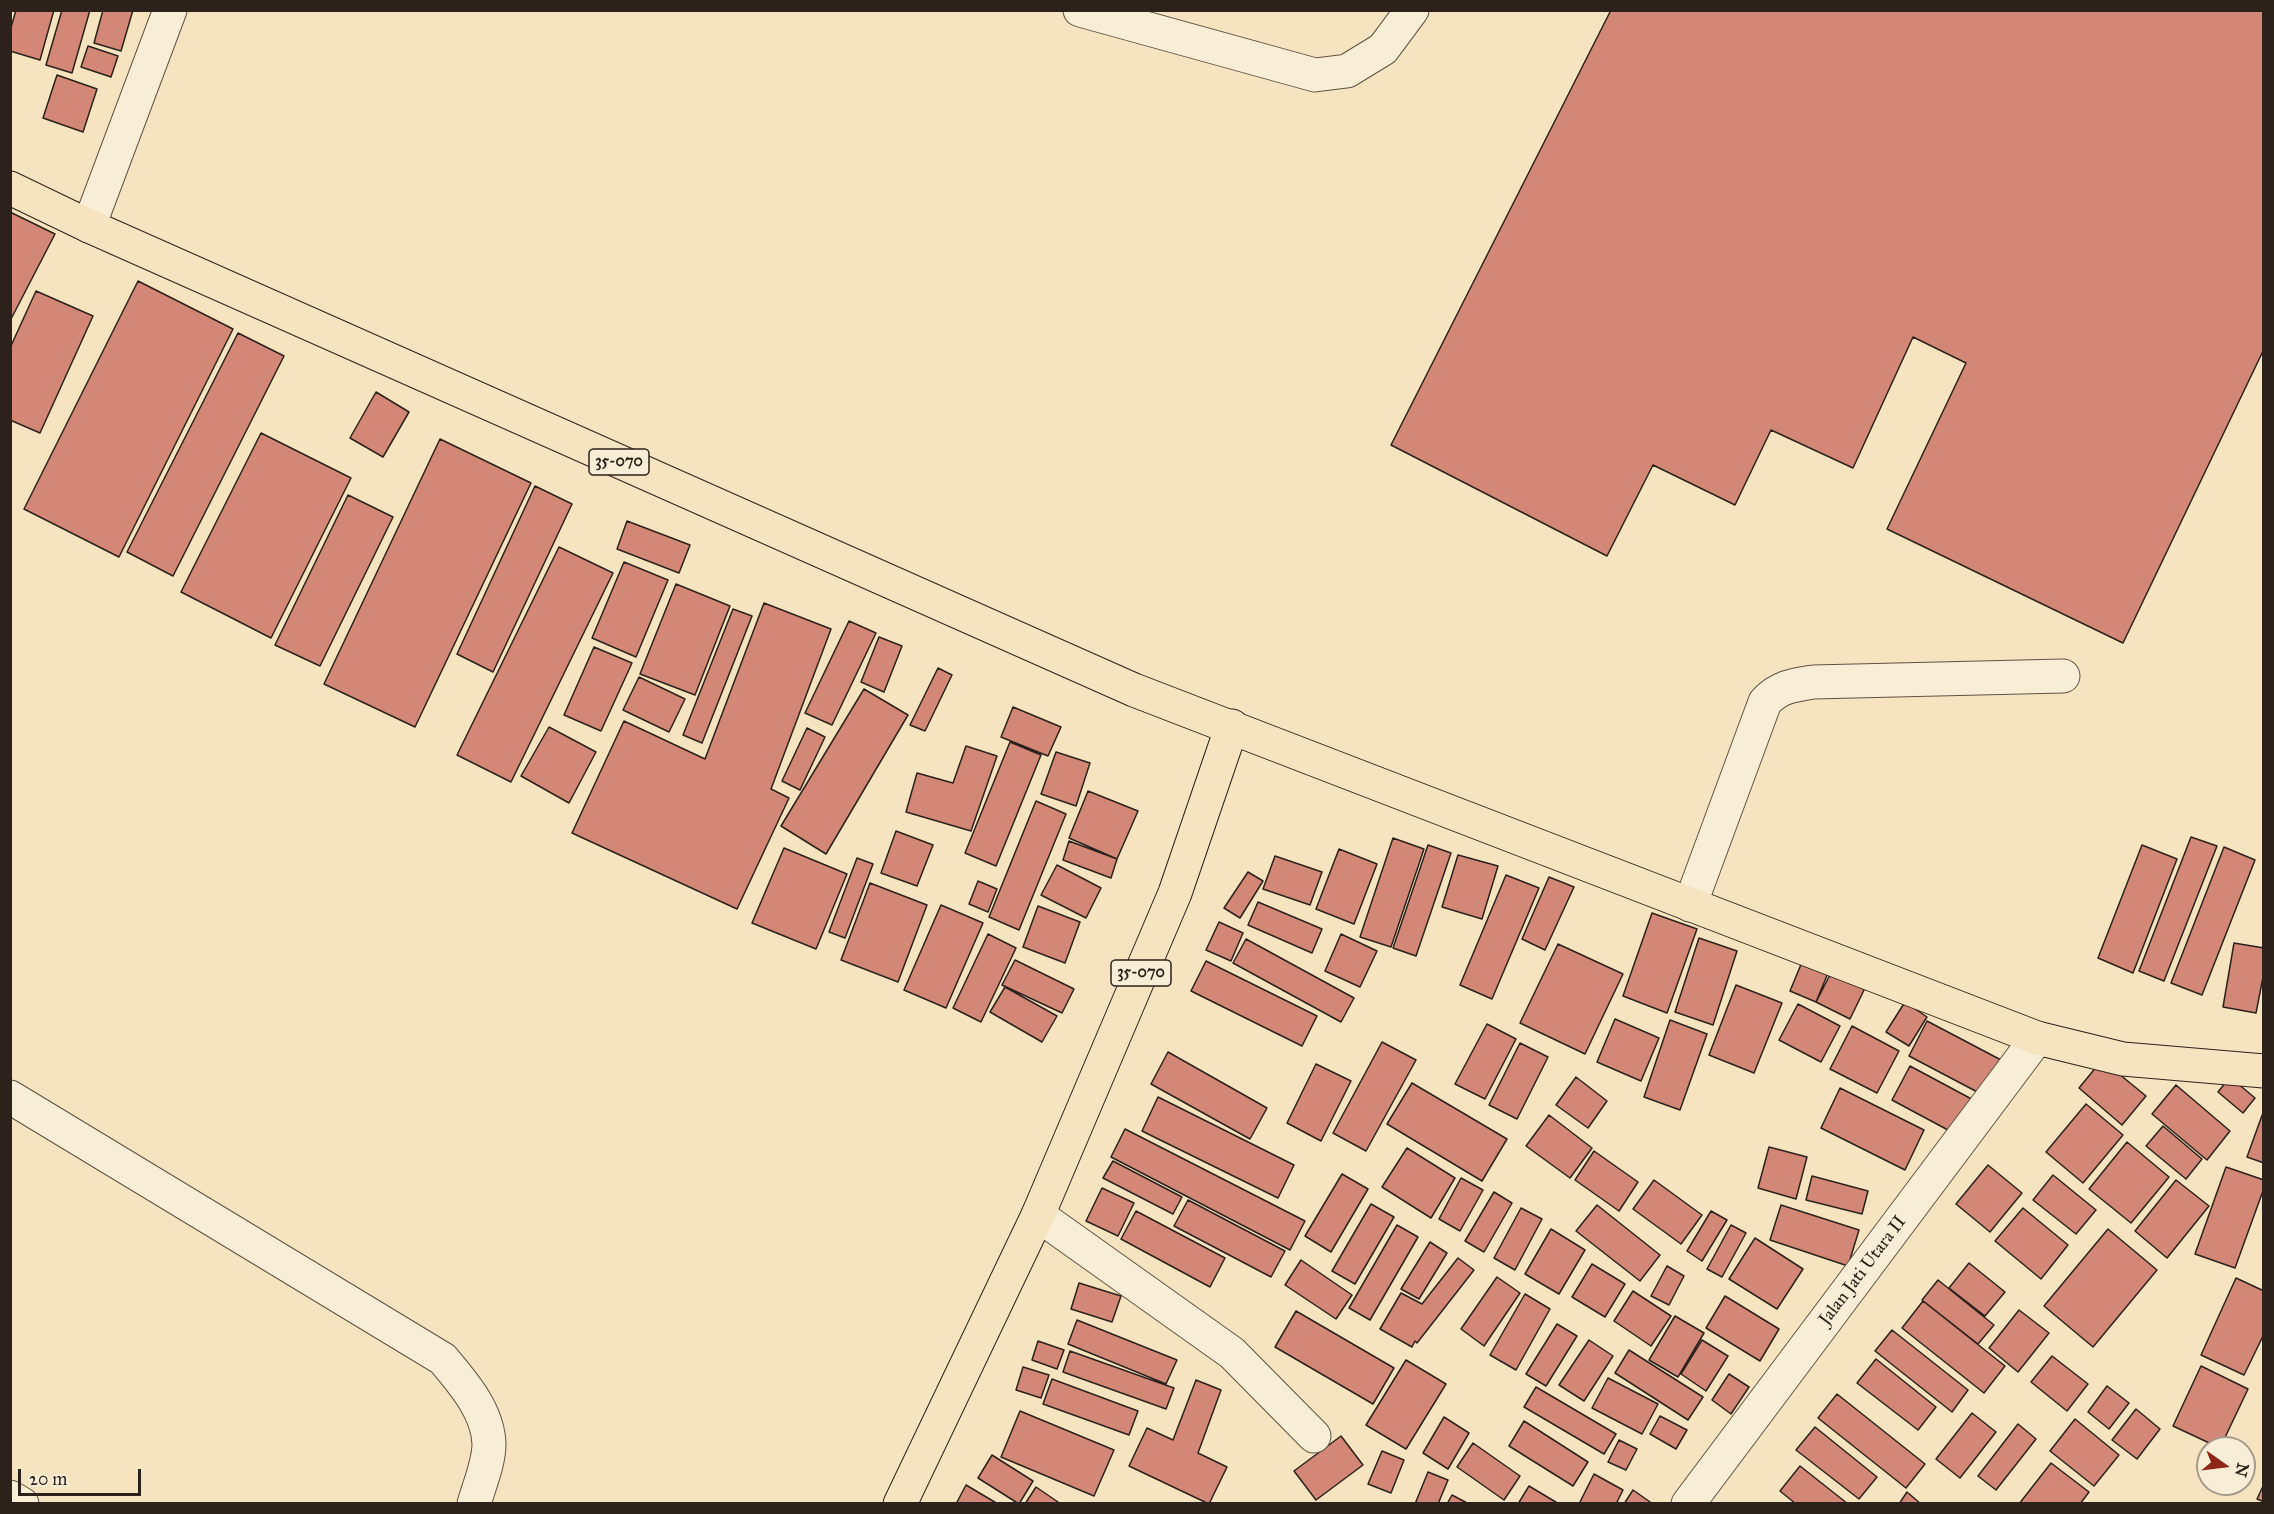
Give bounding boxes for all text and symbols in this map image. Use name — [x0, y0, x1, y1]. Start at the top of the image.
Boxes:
road number: 35-070 — [589, 449, 649, 475]
road number: 35-070 — [1111, 960, 1171, 986]
street label: Jalan Jati Utara II — [1815, 1212, 1911, 1330]
north arrow — [2196, 1436, 2256, 1496]
scale bar — [21, 1457, 144, 1495]
text: N — [2231, 1461, 2253, 1479]
text: 20 m — [29, 1468, 67, 1490]

